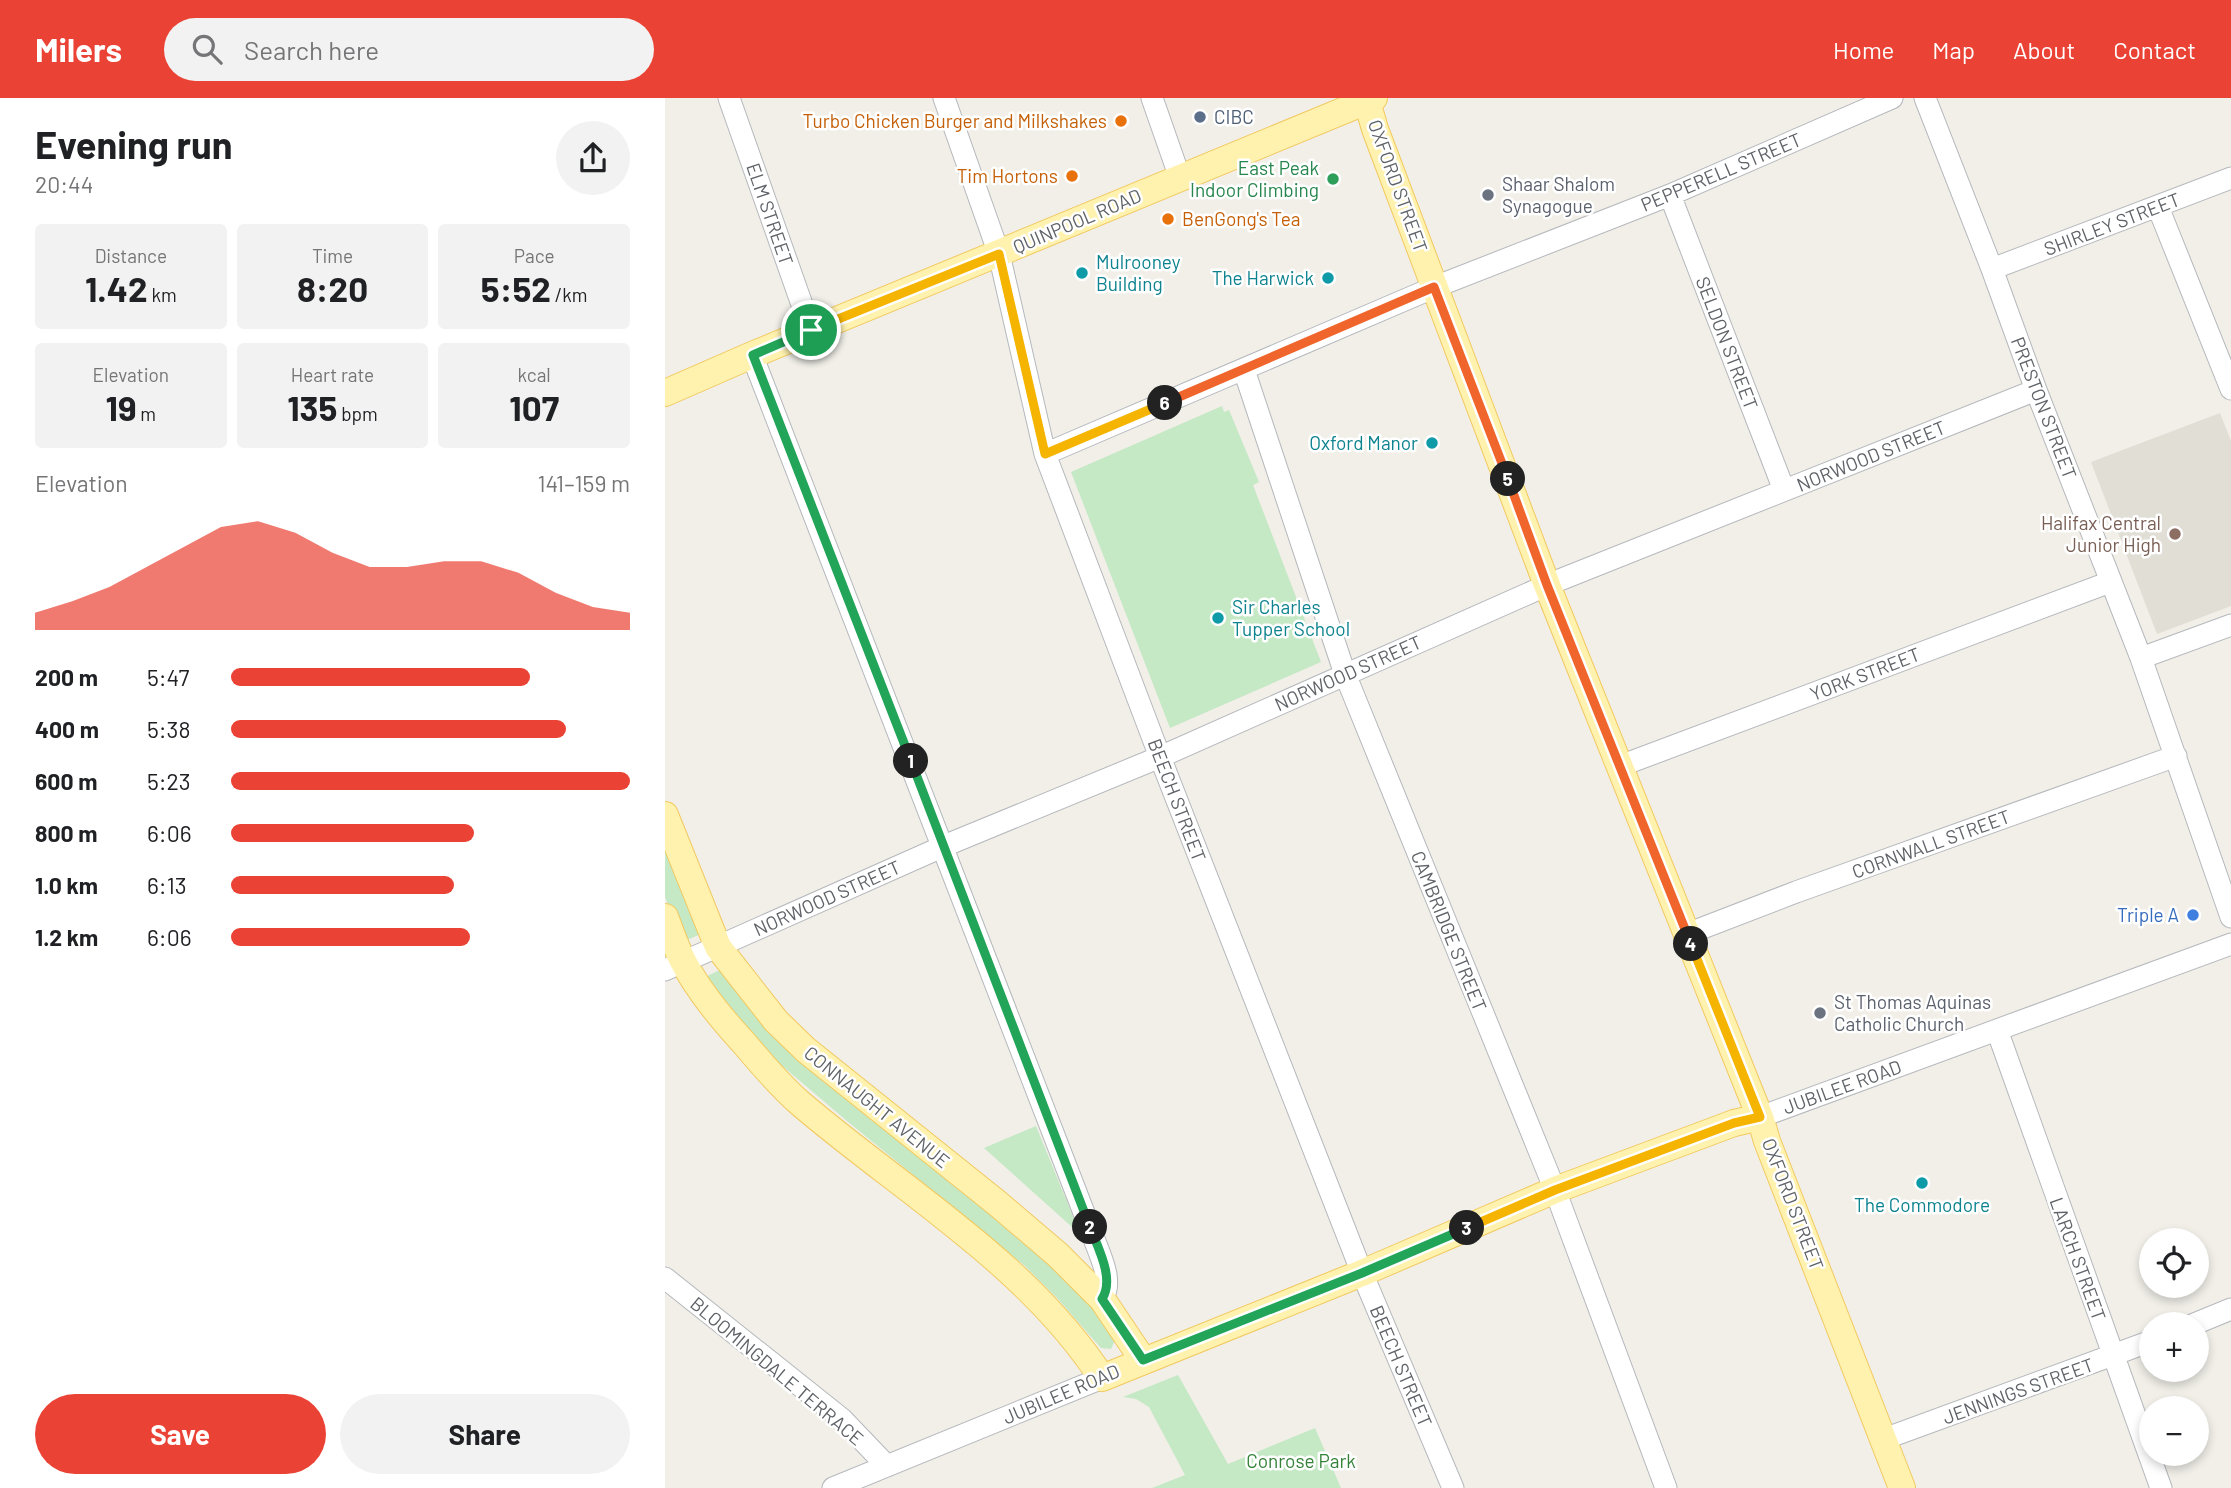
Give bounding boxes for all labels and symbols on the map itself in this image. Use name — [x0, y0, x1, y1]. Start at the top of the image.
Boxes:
place label: CIBC — [1214, 105, 1254, 128]
place label: Turbo Chicken Burger and Milkshakes — [803, 109, 1107, 132]
marker: CIBC — [1192, 109, 1208, 125]
marker: Turbo Chicken Burger and Milkshakes — [1113, 113, 1129, 129]
street label: OXFORD STREET — [1364, 116, 1433, 255]
street label: PEPPERELL STREET — [1637, 127, 1805, 216]
place label: East Peak Indoor Climbing — [1190, 156, 1319, 201]
street label: ELM STREET — [742, 160, 799, 268]
place label: Tim Hortons — [957, 164, 1058, 187]
marker: Tim Hortons — [1064, 168, 1080, 184]
marker: East Peak Indoor Climbing — [1325, 171, 1341, 187]
place label: Shaar Shalom Synagogue — [1502, 172, 1615, 217]
street label: QUINPOOL ROAD — [1009, 183, 1144, 258]
marker: Shaar Shalom Synagogue — [1480, 187, 1496, 203]
street label: SHIRLEY STREET — [2041, 187, 2183, 260]
place label: BenGong's Tea — [1182, 207, 1301, 230]
marker: BenGong's Tea — [1160, 211, 1176, 227]
place label: Mulrooney Building — [1096, 250, 1181, 295]
marker: Mulrooney Building — [1074, 265, 1090, 281]
place label: The Harwick — [1212, 266, 1314, 289]
marker: The Harwick — [1320, 270, 1336, 286]
street label: SELDON STREET — [1692, 273, 1763, 413]
pin — [781, 300, 841, 360]
street label: PRESTON STREET — [2007, 334, 2082, 482]
pin: 6 — [1147, 386, 1183, 420]
street label: NORWOOD STREET — [1793, 415, 1949, 496]
place label: Oxford Manor — [1309, 431, 1418, 454]
marker: Oxford Manor — [1424, 435, 1440, 451]
pin: 5 — [1491, 462, 1525, 496]
place label: Halifax Central Junior High — [2041, 511, 2161, 556]
marker: Halifax Central Junior High — [2167, 526, 2183, 542]
place label: Sir Charles Tupper School — [1232, 595, 1350, 640]
marker: Sir Charles Tupper School — [1210, 610, 1226, 626]
street label: NORWOOD STREET — [1271, 630, 1425, 715]
street label: YORK STREET — [1807, 642, 1923, 705]
street label: BEECH STREET — [1144, 735, 1211, 864]
pin: 1 — [894, 744, 929, 778]
street label: CORNWALL STREET — [1849, 804, 2013, 883]
street label: CAMBRIDGE STREET — [1407, 847, 1492, 1014]
street label: NORWOOD STREET — [750, 855, 904, 940]
place label: Triple A — [2117, 903, 2179, 926]
marker: Triple A — [2185, 907, 2201, 923]
pin: 4 — [1674, 926, 1709, 962]
place label: St Thomas Aquinas Catholic Church — [1834, 990, 1991, 1035]
marker: St Thomas Aquinas Catholic Church — [1812, 1005, 1828, 1021]
street label: CONNAUGHT AVENUE — [800, 1041, 955, 1172]
street label: JUBILEE ROAD — [1779, 1054, 1904, 1119]
street label: OXFORD STREET — [1758, 1135, 1829, 1273]
marker: The Commodore — [1914, 1175, 1930, 1191]
place label: The Commodore — [1854, 1193, 1990, 1216]
street label: LARCH STREET — [2046, 1194, 2111, 1324]
pin: 2 — [1073, 1210, 1107, 1244]
pin: 3 — [1449, 1210, 1485, 1246]
street label: BLOOMINGDALE TERRACE — [686, 1291, 869, 1450]
street label: BEECH STREET — [1366, 1302, 1437, 1430]
street label: JENNINGS STREET — [1939, 1353, 2097, 1429]
street label: JUBILEE ROAD — [999, 1359, 1123, 1428]
park label: Conrose Park — [1246, 1449, 1356, 1472]

